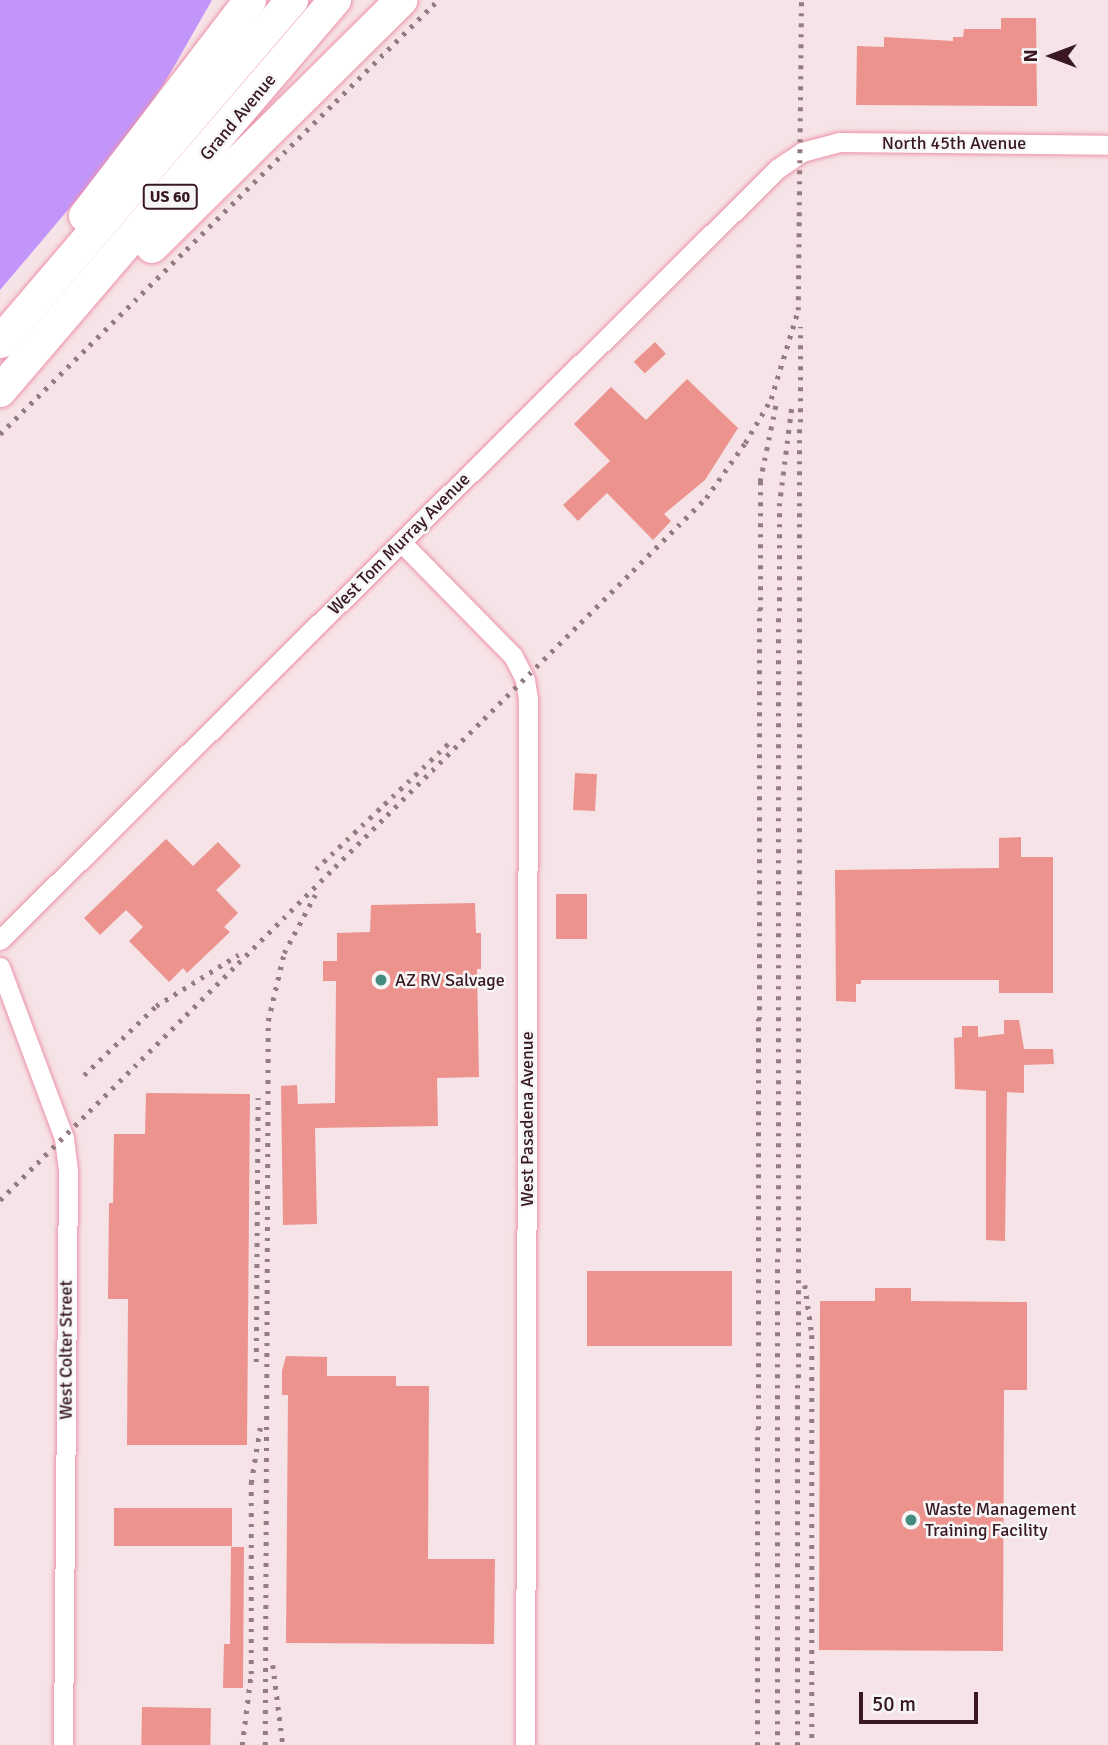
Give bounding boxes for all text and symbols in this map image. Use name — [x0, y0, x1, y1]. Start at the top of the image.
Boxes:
north arrow — [1017, 21, 1087, 91]
text: N — [1019, 49, 1043, 63]
street label: Grand Avenue — [195, 69, 281, 165]
street label: North 45th Avenue — [882, 132, 1026, 154]
road number: US 60 — [142, 184, 198, 210]
street label: West Tom Murray Avenue — [324, 469, 474, 619]
place label: AZ RV Salvage — [395, 969, 505, 991]
marker: AZ RV Salvage — [373, 972, 389, 988]
street label: West Pasadena Avenue — [516, 1031, 538, 1207]
street label: West Colter Street — [55, 1280, 77, 1420]
place label: Waste Management Training Facility — [925, 1499, 1076, 1542]
marker: Waste Management Training Facility — [903, 1512, 919, 1528]
scale bar — [863, 1678, 982, 1722]
text: 50 m — [872, 1691, 916, 1717]

